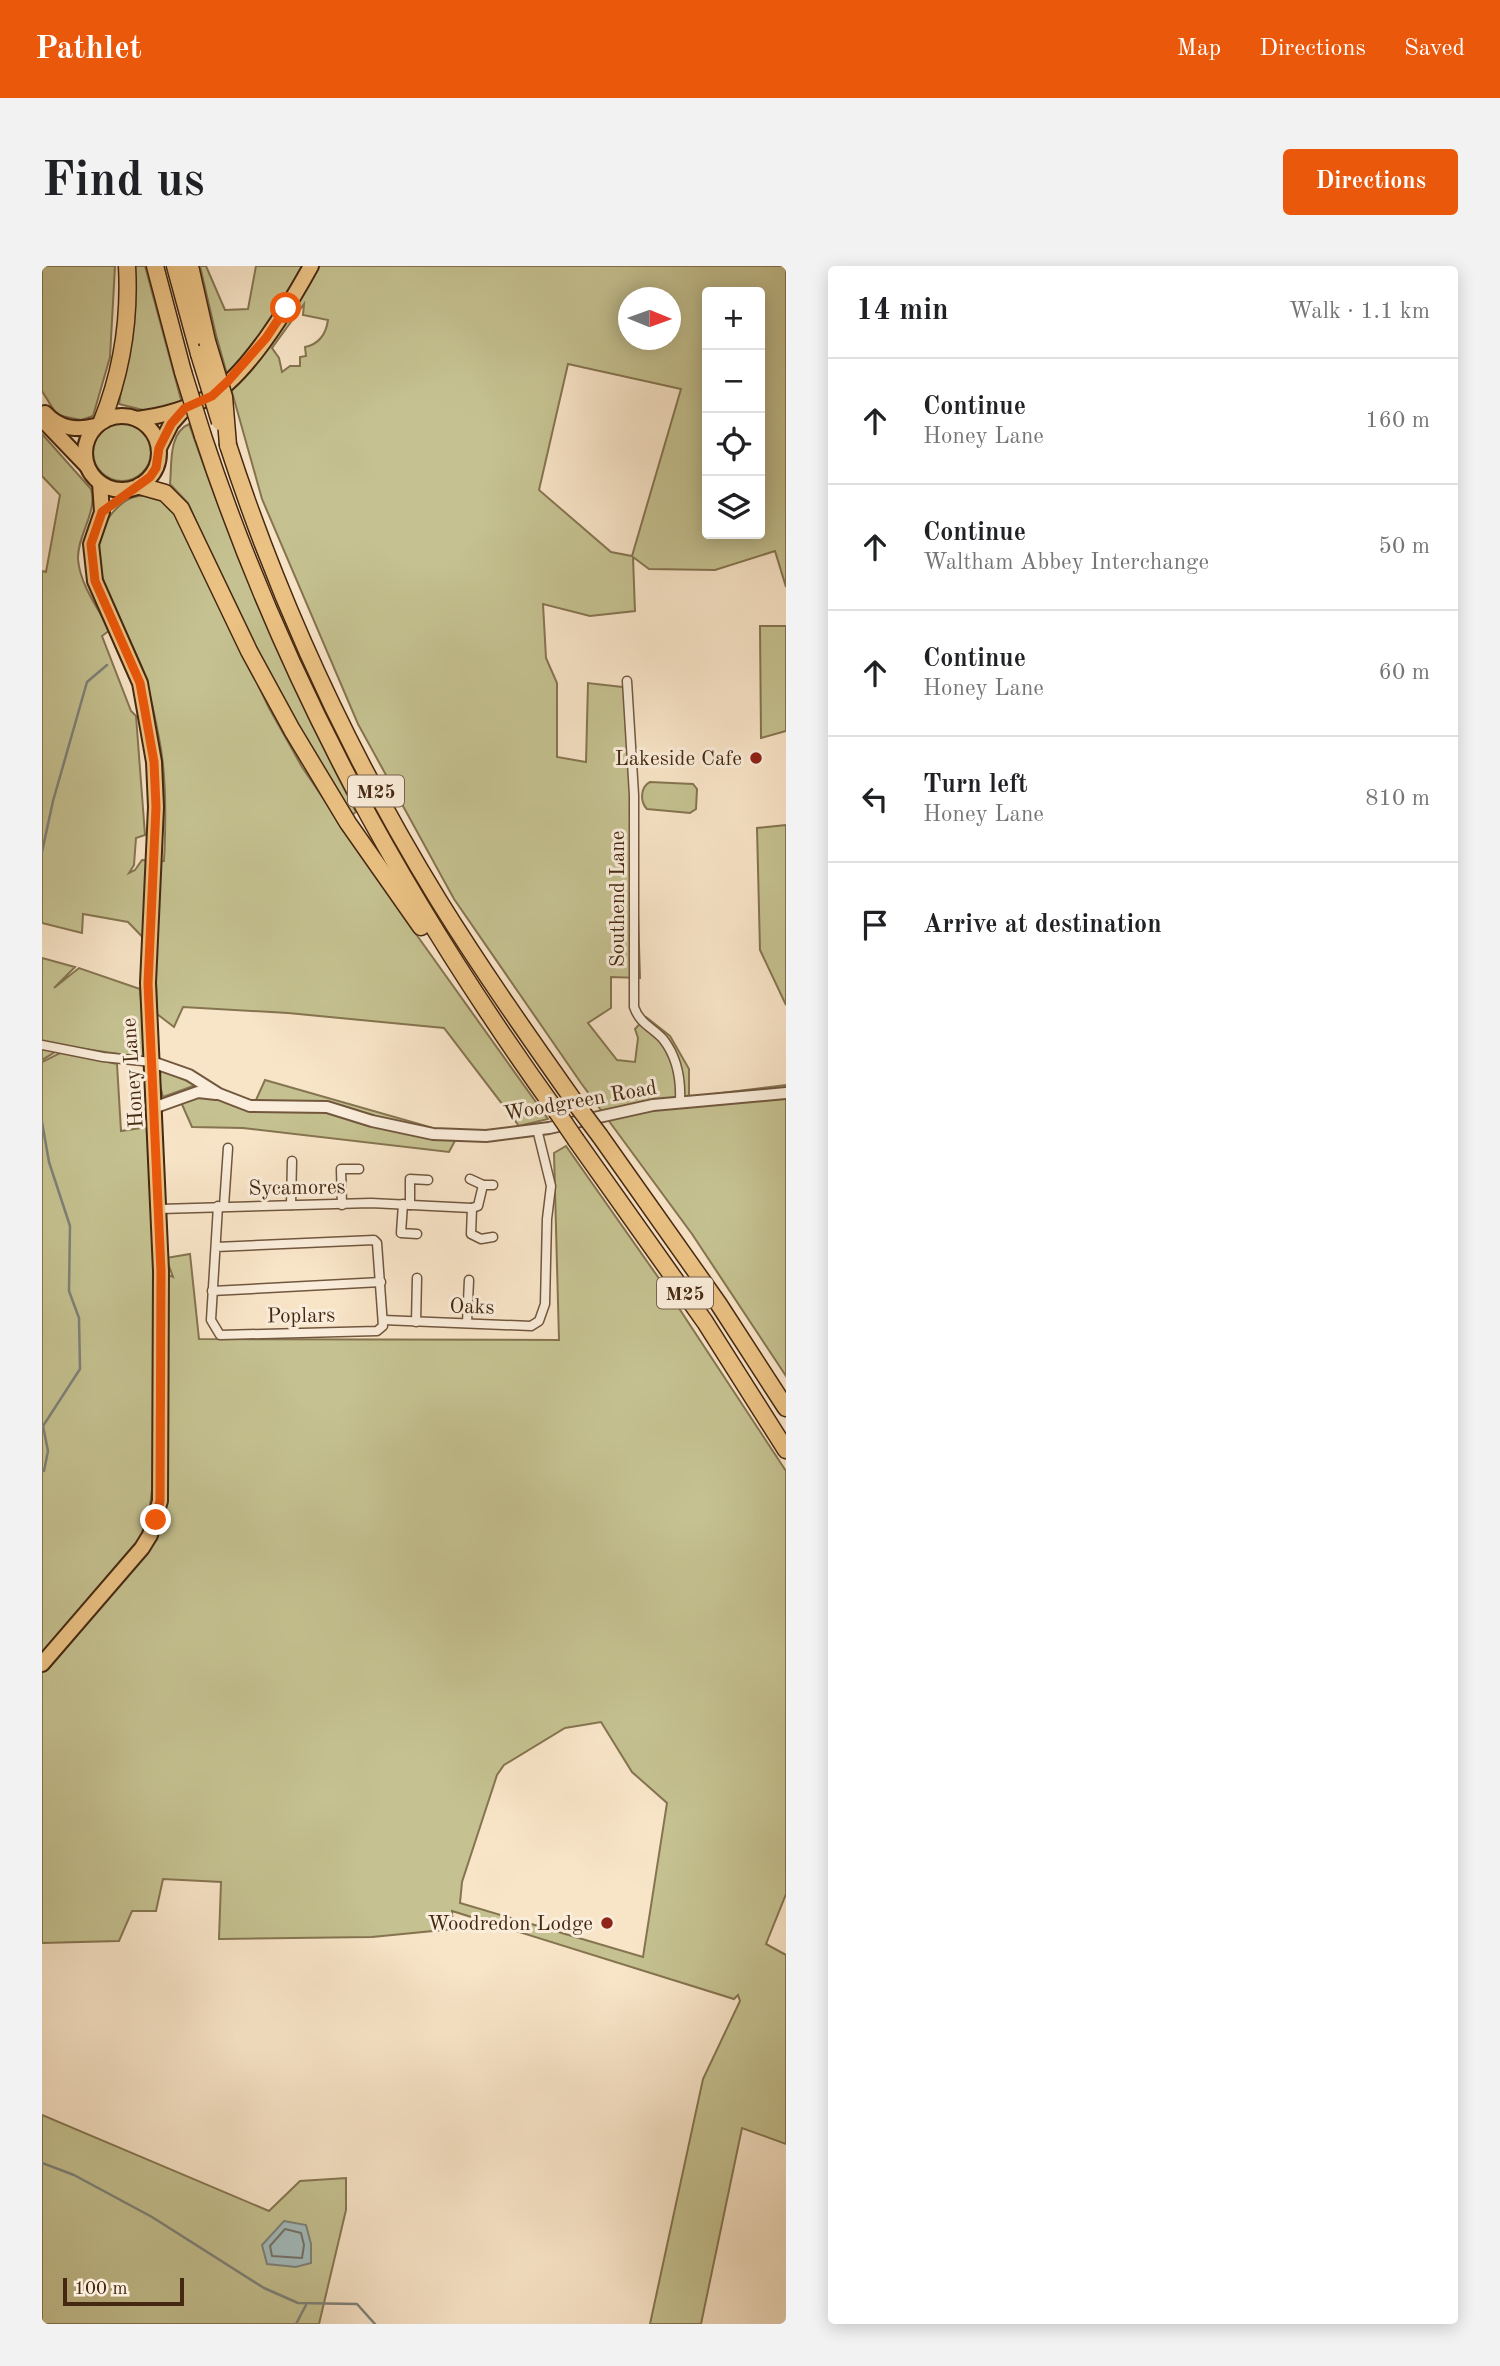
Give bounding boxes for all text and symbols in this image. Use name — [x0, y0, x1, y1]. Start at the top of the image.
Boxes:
text: Pathlet — [35, 33, 142, 66]
text: Map — [1177, 37, 1221, 61]
text: Directions — [1259, 37, 1366, 61]
text: Saved — [1404, 37, 1465, 61]
button: Directions — [1283, 149, 1458, 215]
text: Find us — [42, 158, 205, 207]
north arrow — [618, 287, 681, 350]
map controls — [702, 287, 765, 539]
button: + — [702, 287, 765, 350]
route start — [270, 292, 301, 323]
text: 14 min — [856, 296, 949, 326]
text: Walk · 1.1 km — [1289, 300, 1430, 323]
button: − — [702, 350, 765, 413]
text: Continue — [923, 394, 1026, 420]
icon: ahead — [856, 402, 894, 440]
text: 160 m — [1365, 409, 1430, 432]
button: locate — [702, 413, 765, 476]
text: Honey Lane — [923, 425, 1044, 448]
button: layers — [702, 476, 765, 539]
text: Continue — [923, 520, 1026, 546]
icon: ahead — [856, 528, 894, 566]
text: 50 m — [1379, 535, 1430, 558]
text: Waltham Abbey Interchange — [923, 551, 1209, 574]
text: Continue — [923, 646, 1026, 672]
icon: ahead — [856, 654, 894, 692]
text: 60 m — [1379, 661, 1430, 684]
text: Honey Lane — [923, 677, 1044, 700]
place label: Lakeside Cafe — [615, 749, 742, 770]
marker: Lakeside Cafe — [748, 750, 764, 766]
text: Turn left — [923, 772, 1028, 798]
road number: M25 — [348, 776, 404, 806]
icon: left — [856, 780, 894, 818]
text: 810 m — [1365, 787, 1430, 810]
text: Honey Lane — [923, 803, 1044, 826]
street label: Southend Lane — [608, 831, 629, 967]
icon: arrive — [856, 906, 894, 944]
text: Arrive at destination — [923, 912, 1162, 938]
street label: Honey Lane — [119, 1017, 148, 1129]
street label: Woodgreen Road — [502, 1078, 659, 1125]
street label: Sycamores — [248, 1177, 346, 1200]
road number: M25 — [657, 1278, 713, 1308]
street label: Oaks — [449, 1296, 495, 1319]
street label: Poplars — [267, 1305, 335, 1328]
route end — [140, 1504, 171, 1535]
place label: Woodredon Lodge — [427, 1914, 593, 1935]
marker: Woodredon Lodge — [599, 1915, 615, 1931]
scale bar — [63, 2275, 184, 2307]
text: 100 m — [74, 2280, 127, 2299]

